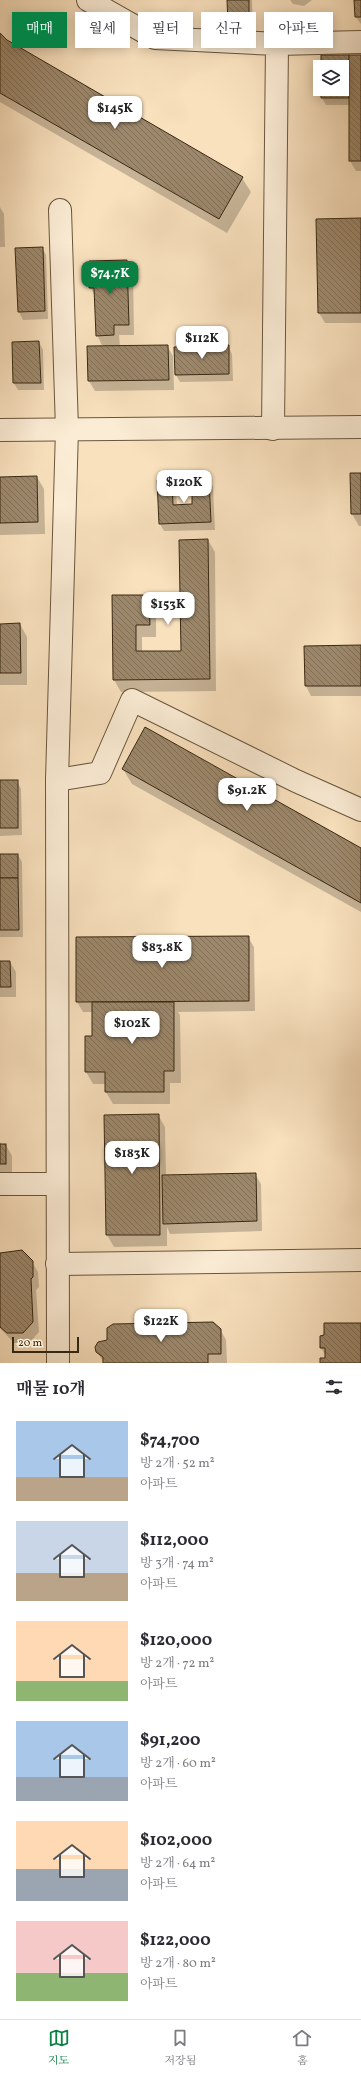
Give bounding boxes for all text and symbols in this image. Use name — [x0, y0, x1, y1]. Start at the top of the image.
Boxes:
chip: 매매 — [12, 12, 67, 48]
chip: 월세 — [75, 12, 130, 48]
chip: 필터 — [138, 12, 193, 48]
chip: 신규 — [201, 12, 256, 48]
chip: 아파트 — [264, 12, 333, 48]
map controls — [313, 60, 349, 96]
button: layers — [313, 60, 349, 96]
pin: $145K — [87, 96, 143, 130]
text: $145K — [97, 100, 133, 118]
pin: $74.7K — [77, 261, 143, 295]
text: $74.7K — [90, 265, 130, 283]
pin: $112K — [174, 326, 230, 360]
text: $112K — [185, 330, 219, 348]
pin: $120K — [156, 470, 212, 504]
text: $120K — [166, 474, 202, 492]
pin: $153K — [140, 592, 196, 626]
text: $153K — [151, 596, 185, 614]
pin: $91.2K — [214, 778, 280, 812]
text: $91.2K — [227, 782, 267, 800]
pin: $83.8K — [129, 935, 195, 969]
text: $83.8K — [141, 939, 183, 957]
pin: $102K — [104, 1011, 160, 1045]
text: $102K — [114, 1015, 150, 1033]
pin: $183K — [104, 1141, 160, 1175]
text: $183K — [114, 1145, 150, 1163]
pin: $122K — [133, 1309, 189, 1343]
text: $122K — [143, 1313, 179, 1331]
scale bar — [12, 1335, 79, 1354]
text: 20 m — [18, 1336, 42, 1351]
icon: filters — [323, 1376, 345, 1398]
text: 매물 10개 — [16, 1378, 86, 1401]
text: $74,700 — [140, 1429, 200, 1452]
icon: home — [48, 1437, 96, 1485]
text: 방 2개 · 52 m² — [140, 1455, 215, 1473]
text: 아파트 — [140, 1476, 178, 1494]
text: $112,000 — [140, 1529, 209, 1552]
icon: home — [48, 1537, 96, 1585]
text: 방 3개 · 74 m² — [140, 1555, 214, 1573]
text: 아파트 — [140, 1576, 178, 1594]
text: $120,000 — [140, 1629, 212, 1652]
icon: home — [48, 1637, 96, 1685]
text: 방 2개 · 72 m² — [140, 1655, 214, 1673]
text: 아파트 — [140, 1676, 178, 1694]
text: $91,200 — [140, 1729, 200, 1752]
icon: home — [48, 1737, 96, 1785]
text: 방 2개 · 60 m² — [140, 1755, 216, 1773]
text: 아파트 — [140, 1776, 178, 1794]
text: $102,000 — [140, 1829, 212, 1852]
icon: home — [48, 1837, 96, 1885]
text: 방 2개 · 64 m² — [140, 1855, 215, 1873]
text: 아파트 — [140, 1876, 178, 1894]
text: $122,000 — [140, 1929, 211, 1952]
icon: home — [48, 1937, 96, 1985]
text: 방 2개 · 80 m² — [140, 1955, 216, 1973]
text: 아파트 — [140, 1976, 178, 1994]
tab: 지도 — [48, 2027, 70, 2069]
tab: 저장됨 — [165, 2027, 196, 2069]
tab: 홈 — [291, 2027, 313, 2069]

